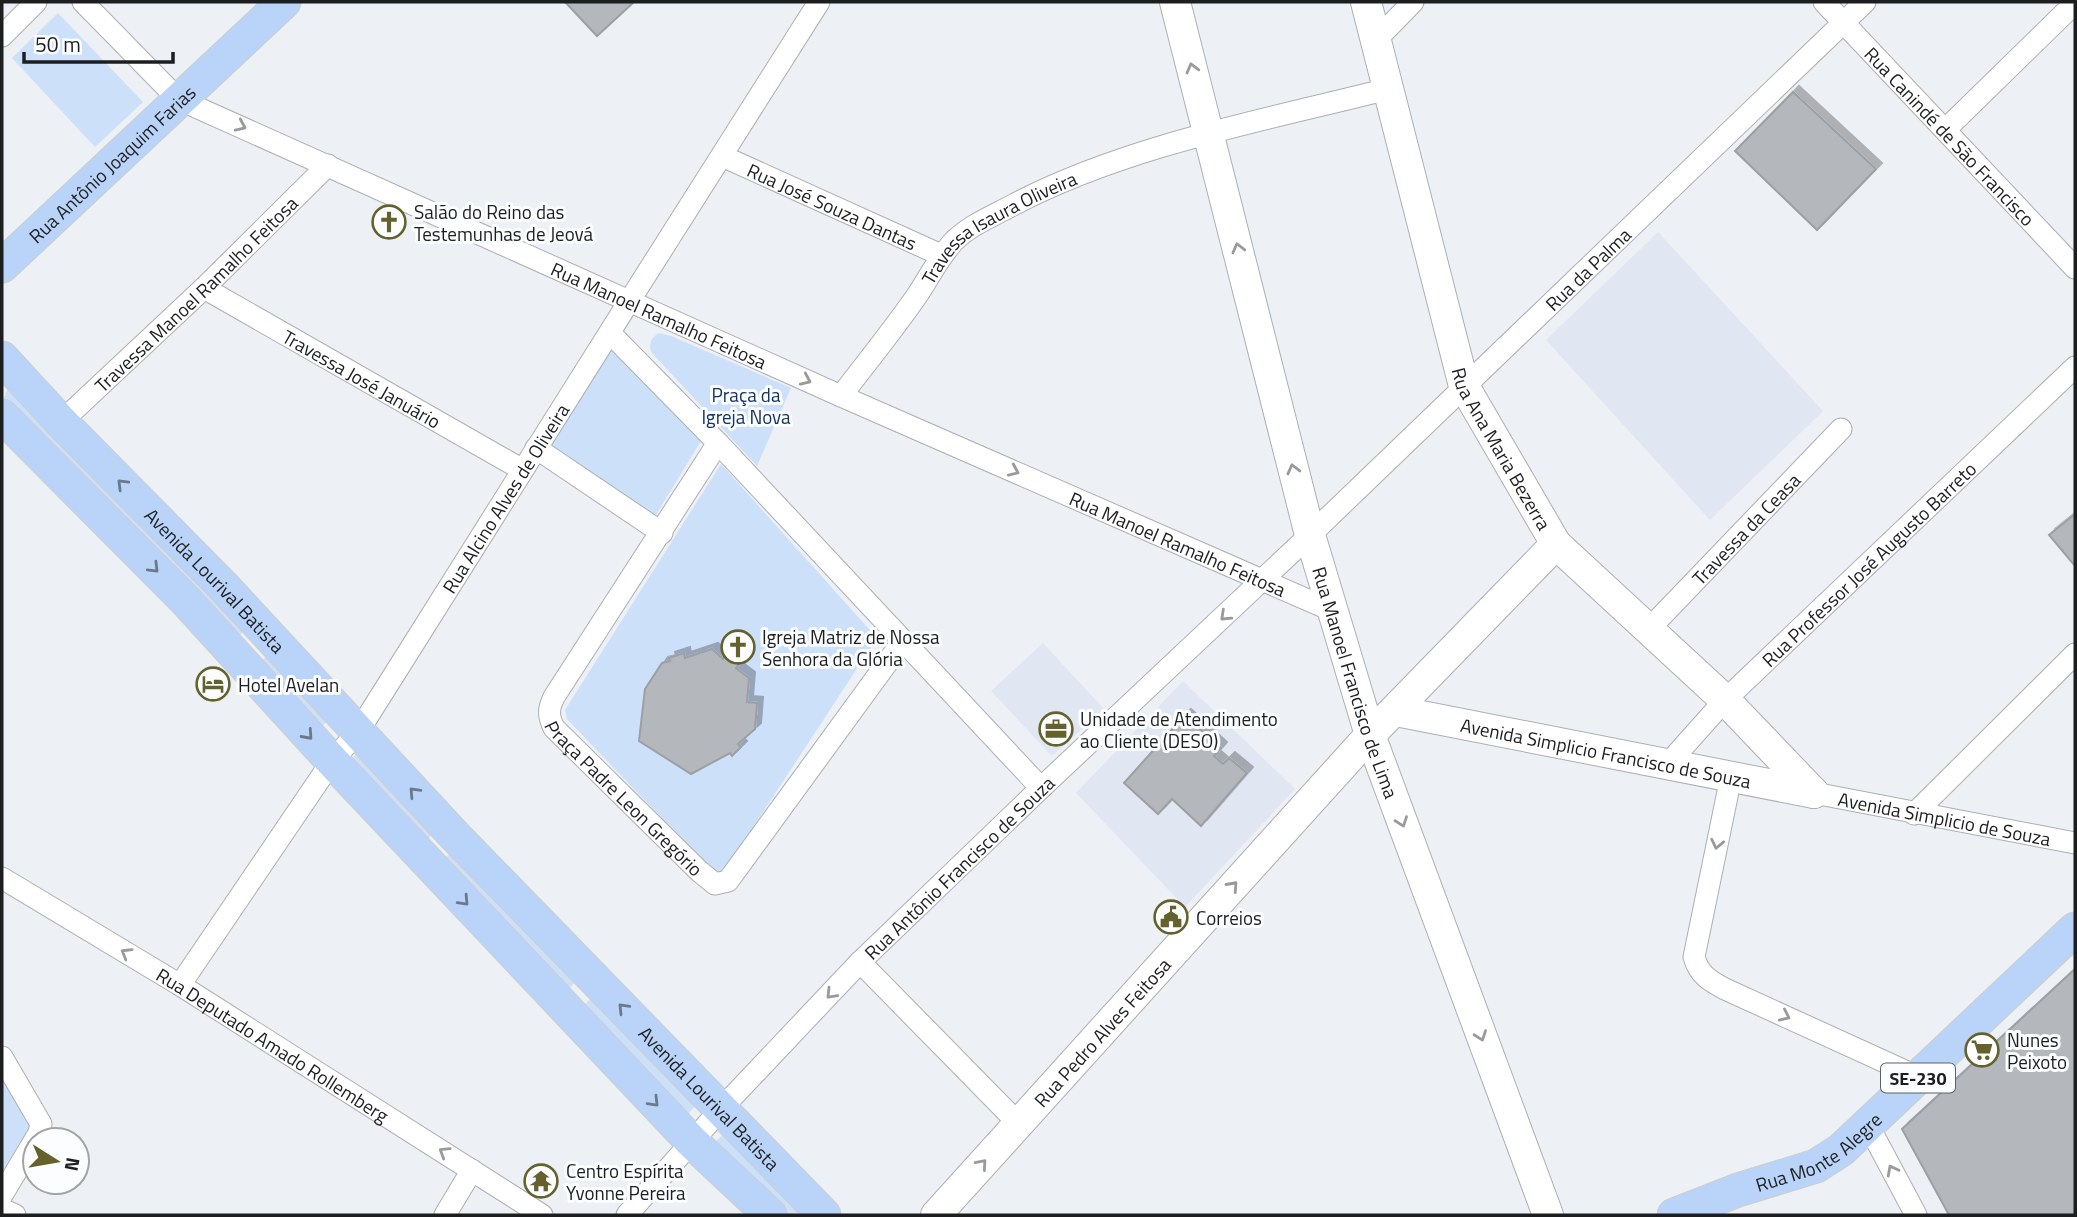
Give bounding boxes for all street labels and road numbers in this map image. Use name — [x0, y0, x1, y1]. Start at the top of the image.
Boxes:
street label: Rua Canindé de São Francisco — [1858, 40, 2042, 232]
street label: Rua Antônio Joaquim Farias — [21, 78, 202, 249]
street label: Rua José Souza Dantas — [743, 155, 922, 257]
street label: Travessa Isaura Oliveira — [913, 163, 1081, 289]
street label: Travessa Manoel Ramalho Feitosa — [87, 189, 304, 399]
street label: Rua da Palma — [1538, 220, 1637, 317]
street label: Rua Manoel Ramalho Feitosa — [547, 254, 772, 376]
street label: Travessa José Januário — [278, 321, 447, 435]
street label: Rua Ana Maria Bezerra — [1445, 364, 1559, 536]
street label: Rua Alcino Alves de Oliveira — [434, 397, 576, 598]
street label: Rua Professor José Augusto Barreto — [1754, 454, 1982, 673]
street label: Travessa da Ceasa — [1685, 465, 1807, 591]
street label: Rua Manoel Ramalho Feitosa — [1065, 483, 1291, 603]
street label: Avenida Lourival Batista — [139, 501, 293, 660]
street label: Rua Manoel Francisco de Lima — [1306, 563, 1407, 803]
street label: Avenida Simplicio Francisco de Souza — [1458, 710, 1754, 795]
street label: Praça Padre Leon Gregório — [538, 716, 710, 882]
street label: Rua Antônio Francisco de Souza — [857, 768, 1061, 966]
street label: Avenida Simplicio de Souza — [1836, 783, 2054, 853]
street label: Rua Pedro Alves Feitosa — [1026, 950, 1177, 1113]
street label: Rua Deputado Amado Rollemberg — [151, 960, 395, 1129]
street label: Avenida Lourival Batista — [633, 1019, 788, 1177]
road number: SE-230 — [1881, 1064, 1955, 1092]
street label: Rua Monte Alegre — [1752, 1105, 1888, 1198]

